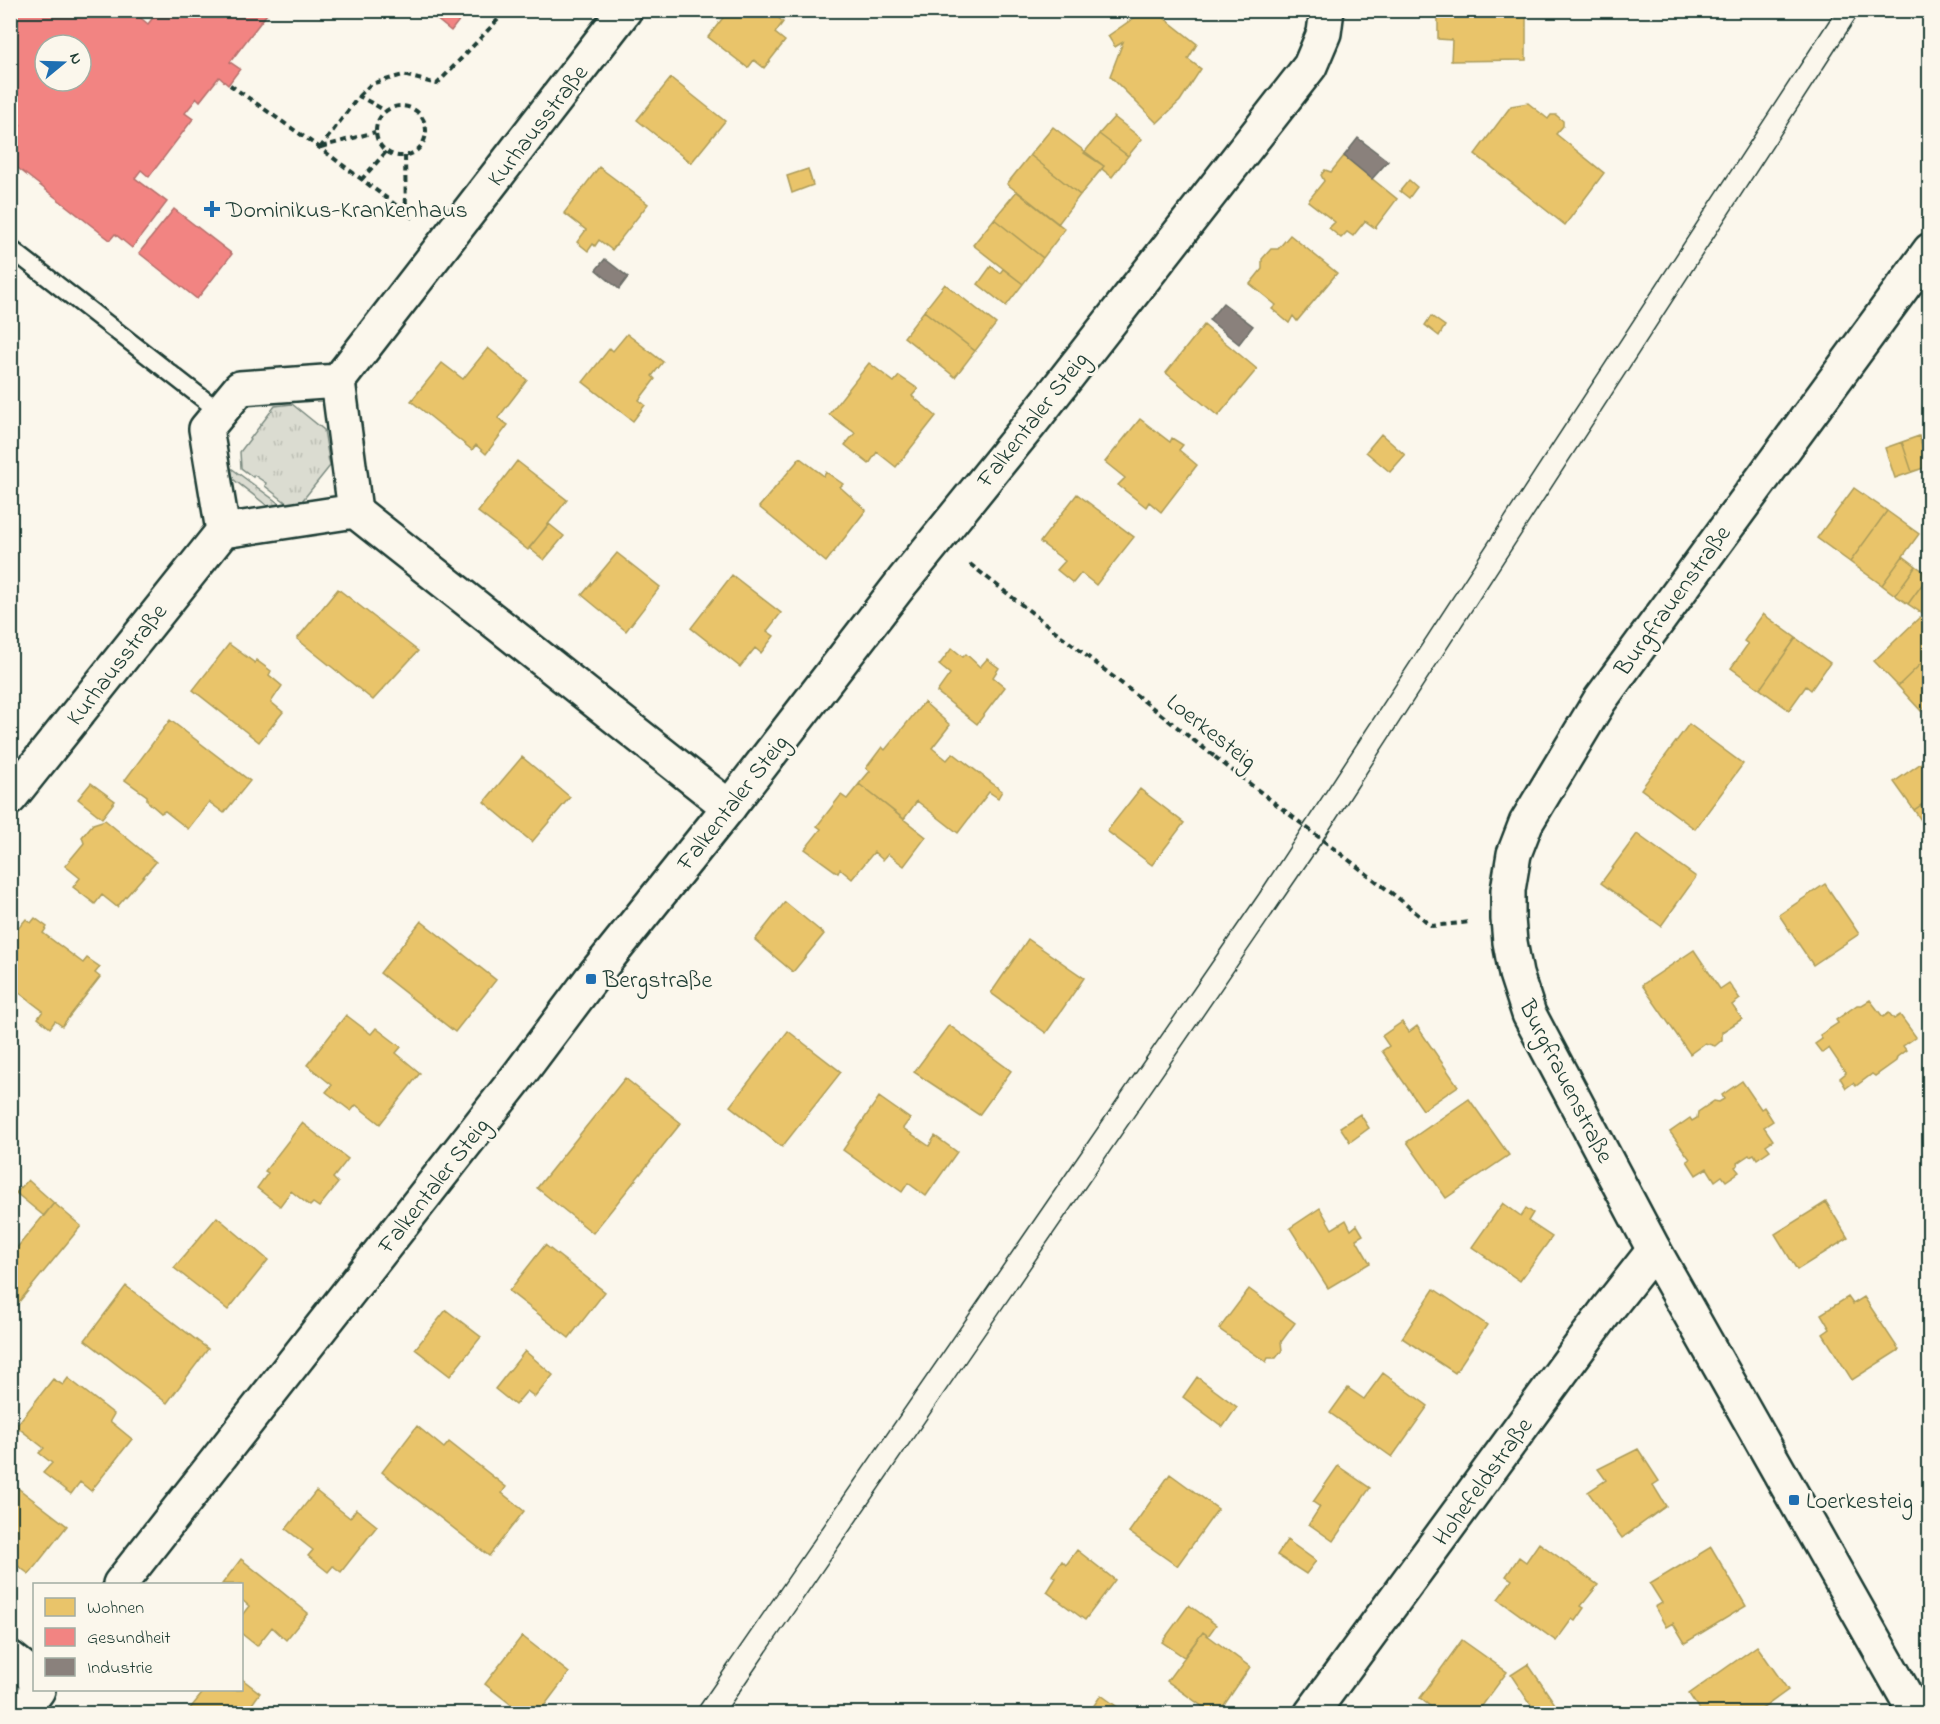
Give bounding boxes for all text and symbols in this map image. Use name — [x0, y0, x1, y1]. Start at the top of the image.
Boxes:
north arrow — [33, 33, 93, 93]
text: N — [62, 50, 88, 68]
street label: Kurhausstraße — [480, 58, 598, 195]
place label: Dominikus-Krankenhaus — [225, 194, 468, 229]
marker: Dominikus-Krankenhaus — [203, 200, 221, 218]
street label: Falkentaler Steig — [969, 345, 1098, 497]
street label: Burgfrauenstraße — [1607, 519, 1741, 685]
street label: Kurhausstraße — [59, 597, 177, 734]
street label: Loerkesteig — [1158, 686, 1263, 780]
street label: Falkentaler Steig — [669, 728, 798, 880]
place label: Bergstraße — [602, 964, 712, 999]
marker: Bergstraße — [584, 972, 598, 986]
street label: Burgfrauenstraße — [1508, 994, 1621, 1170]
street label: Falkentaler Steig — [370, 1111, 499, 1263]
street label: Hohefeldstraße — [1425, 1411, 1543, 1554]
place label: Loerkesteig — [1806, 1485, 1913, 1520]
marker: Loerkesteig — [1787, 1493, 1801, 1507]
legend — [33, 1583, 243, 1691]
text: Wohnen — [87, 1596, 144, 1622]
text: Gesundheit — [87, 1626, 171, 1652]
text: Industrie — [87, 1656, 153, 1682]

